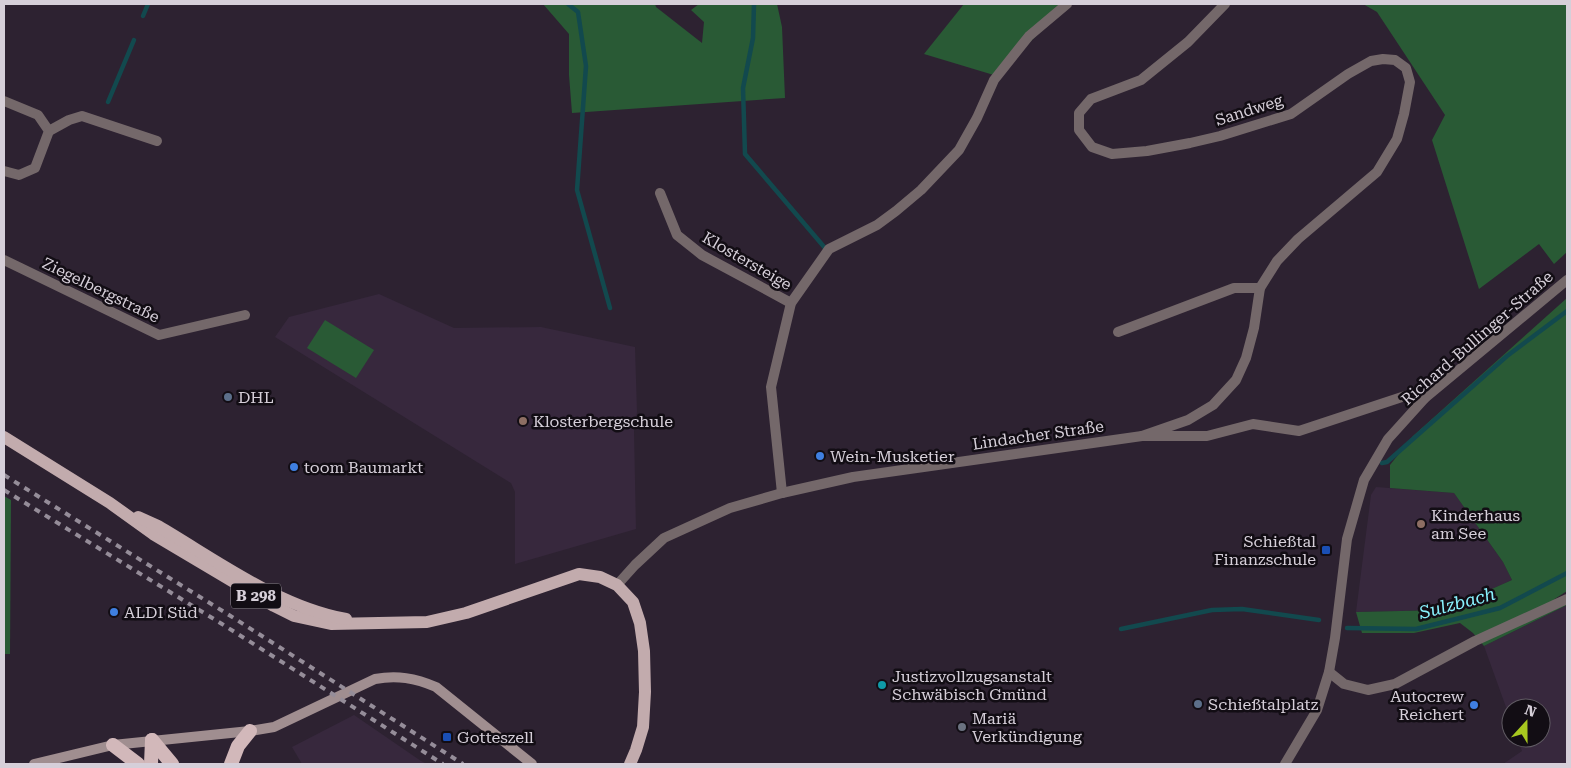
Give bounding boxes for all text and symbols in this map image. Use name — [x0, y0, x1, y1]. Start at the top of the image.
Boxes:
street label: Sandweg — [1213, 90, 1286, 130]
street label: Klostersteige — [699, 228, 795, 294]
street label: Ziegelbergstraße — [39, 253, 163, 327]
street label: Richard-Bullinger-Straße — [1397, 267, 1557, 409]
place label: DHL — [238, 388, 274, 407]
marker: DHL — [222, 391, 234, 403]
place label: Klosterbergschule — [533, 412, 673, 431]
marker: Klosterbergschule — [517, 415, 529, 427]
street label: Lindacher Straße — [971, 416, 1105, 454]
place label: Wein-Musketier — [830, 447, 955, 466]
marker: Wein-Musketier — [814, 450, 826, 462]
place label: toom Baumarkt — [304, 458, 423, 477]
marker: toom Baumarkt — [288, 461, 300, 473]
place label: Kinderhaus am See — [1431, 506, 1521, 543]
marker: Kinderhaus am See — [1415, 518, 1427, 530]
place label: Schießtal Finanzschule — [1214, 532, 1316, 569]
marker: Schießtal Finanzschule — [1320, 544, 1332, 556]
water label: Sulzbach — [1416, 583, 1497, 623]
road number: B 298 — [231, 584, 281, 608]
place label: ALDI Süd — [124, 603, 198, 622]
marker: ALDI Süd — [108, 606, 120, 618]
place label: Justizvollzugsanstalt Schwäbisch Gmünd — [892, 667, 1052, 704]
marker: Justizvollzugsanstalt Schwäbisch Gmünd — [876, 679, 888, 691]
place label: Autocrew Reichert — [1390, 687, 1465, 724]
place label: Schießtalplatz — [1208, 695, 1319, 714]
marker: Schießtalplatz — [1192, 698, 1204, 710]
north arrow — [1501, 698, 1551, 748]
marker: Autocrew Reichert — [1468, 699, 1480, 711]
text: N — [1523, 701, 1539, 720]
place label: Mariä Verkündigung — [972, 709, 1083, 746]
marker: Mariä Verkündigung — [956, 721, 968, 733]
place label: Gotteszell — [457, 728, 534, 747]
marker: Gotteszell — [441, 731, 453, 743]

